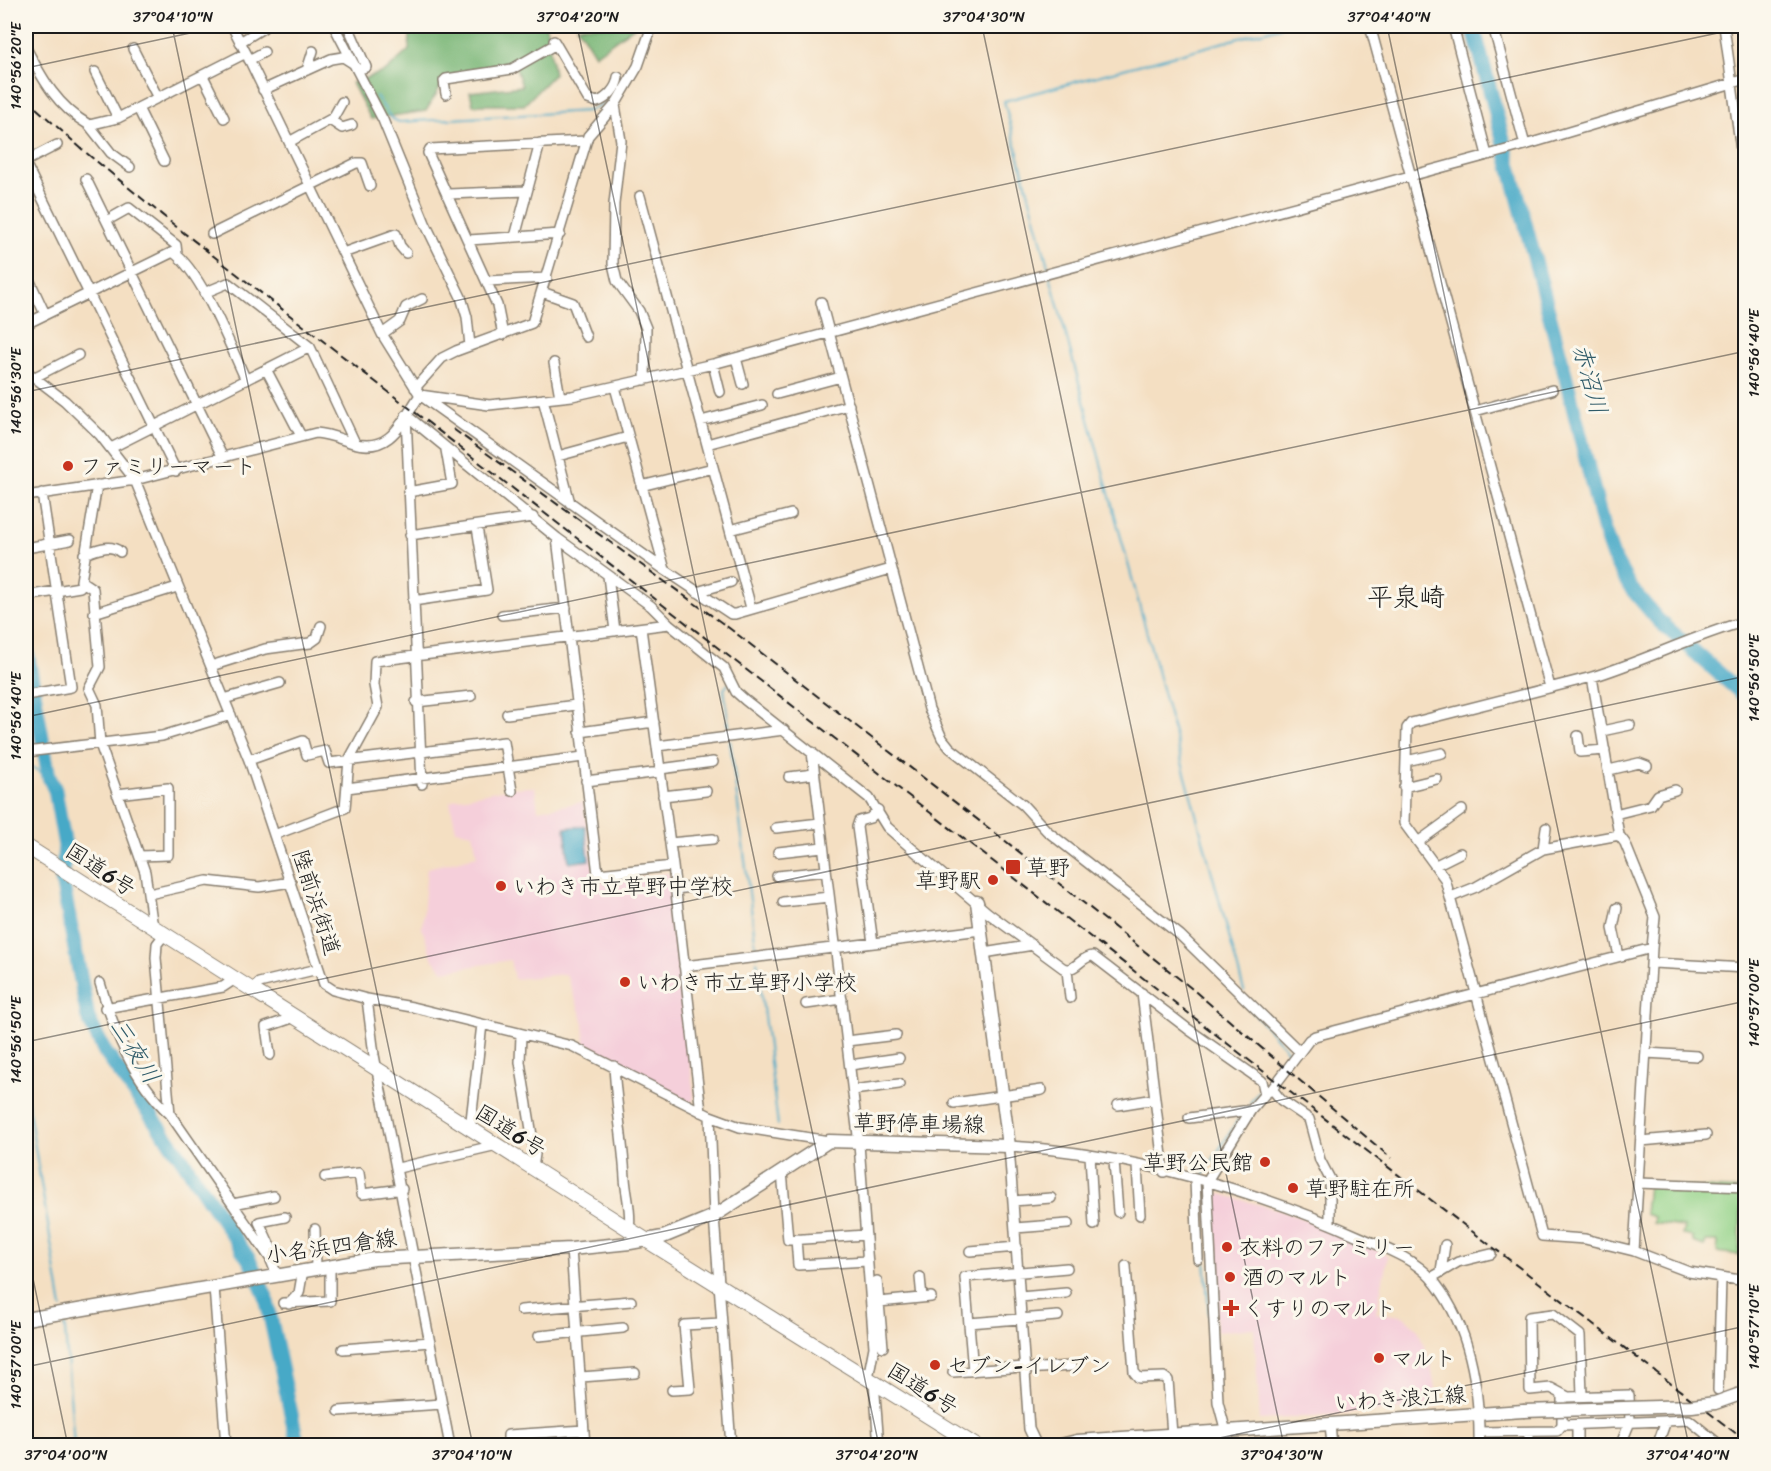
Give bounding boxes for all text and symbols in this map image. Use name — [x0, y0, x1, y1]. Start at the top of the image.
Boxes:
text: 37°04'10"N — [133, 4, 214, 30]
text: 37°04'20"N — [537, 4, 620, 30]
text: 37°04'30"N — [943, 4, 1026, 30]
text: 37°04'40"N — [1347, 4, 1431, 30]
text: 140°56'20"E — [3, 21, 29, 110]
text: 140°56'40"E — [1741, 307, 1767, 397]
water label: 赤沼川 — [1560, 339, 1620, 419]
text: 140°56'30"E — [3, 346, 29, 435]
place label: ファミリーマート — [80, 447, 256, 486]
marker: ファミリーマート — [61, 459, 75, 473]
district label: 平泉崎 — [1367, 574, 1445, 620]
text: 140°56'50"E — [1741, 632, 1767, 722]
text: 140°56'40"E — [3, 670, 29, 760]
street label: 国道6号 — [57, 832, 144, 907]
street label: 陸前浜街道 — [281, 844, 352, 960]
place label: 草野 — [1026, 848, 1070, 887]
marker: 草野 — [1004, 858, 1022, 876]
place label: 草野駅 — [915, 861, 981, 900]
place label: いわき市立草野中学校 — [513, 867, 733, 906]
marker: 草野駅 — [986, 873, 1000, 887]
marker: いわき市立草野中学校 — [494, 879, 508, 893]
text: 140°57'00"E — [1741, 957, 1767, 1047]
place label: いわき市立草野小学校 — [637, 963, 857, 1002]
marker: いわき市立草野小学校 — [618, 975, 632, 989]
text: 140°56'50"E — [3, 994, 29, 1084]
water label: 三夜川 — [98, 1009, 172, 1093]
street label: 国道6号 — [467, 1093, 554, 1168]
street label: 草野停車場線 — [853, 1103, 985, 1144]
place label: 草野公民館 — [1143, 1143, 1253, 1182]
marker: 草野公民館 — [1258, 1155, 1272, 1169]
place label: 草野駐在所 — [1305, 1169, 1415, 1208]
marker: 草野駐在所 — [1286, 1181, 1300, 1195]
street label: 小名浜四倉線 — [263, 1218, 399, 1275]
place label: 衣料のファミリー — [1239, 1228, 1415, 1267]
marker: 衣料のファミリー — [1220, 1240, 1234, 1254]
place label: 酒のマルト — [1242, 1258, 1352, 1297]
marker: 酒のマルト — [1223, 1270, 1237, 1284]
text: 140°57'10"E — [1741, 1283, 1767, 1370]
place label: くすりのマルト — [1243, 1289, 1397, 1328]
marker: くすりのマルト — [1224, 1301, 1238, 1315]
text: 140°57'00"E — [3, 1319, 29, 1409]
place label: マルト — [1391, 1339, 1457, 1378]
place label: セブン-イレブン — [947, 1346, 1111, 1385]
street label: 国道6号 — [879, 1351, 966, 1426]
marker: マルト — [1372, 1351, 1386, 1365]
marker: セブン-イレブン — [928, 1358, 942, 1372]
street label: いわき浪江線 — [1333, 1374, 1467, 1423]
text: 37°04'00"N — [24, 1442, 108, 1468]
text: 37°04'10"N — [432, 1442, 513, 1468]
text: 37°04'20"N — [836, 1442, 919, 1468]
text: 37°04'30"N — [1241, 1442, 1324, 1468]
text: 37°04'40"N — [1646, 1442, 1730, 1468]

